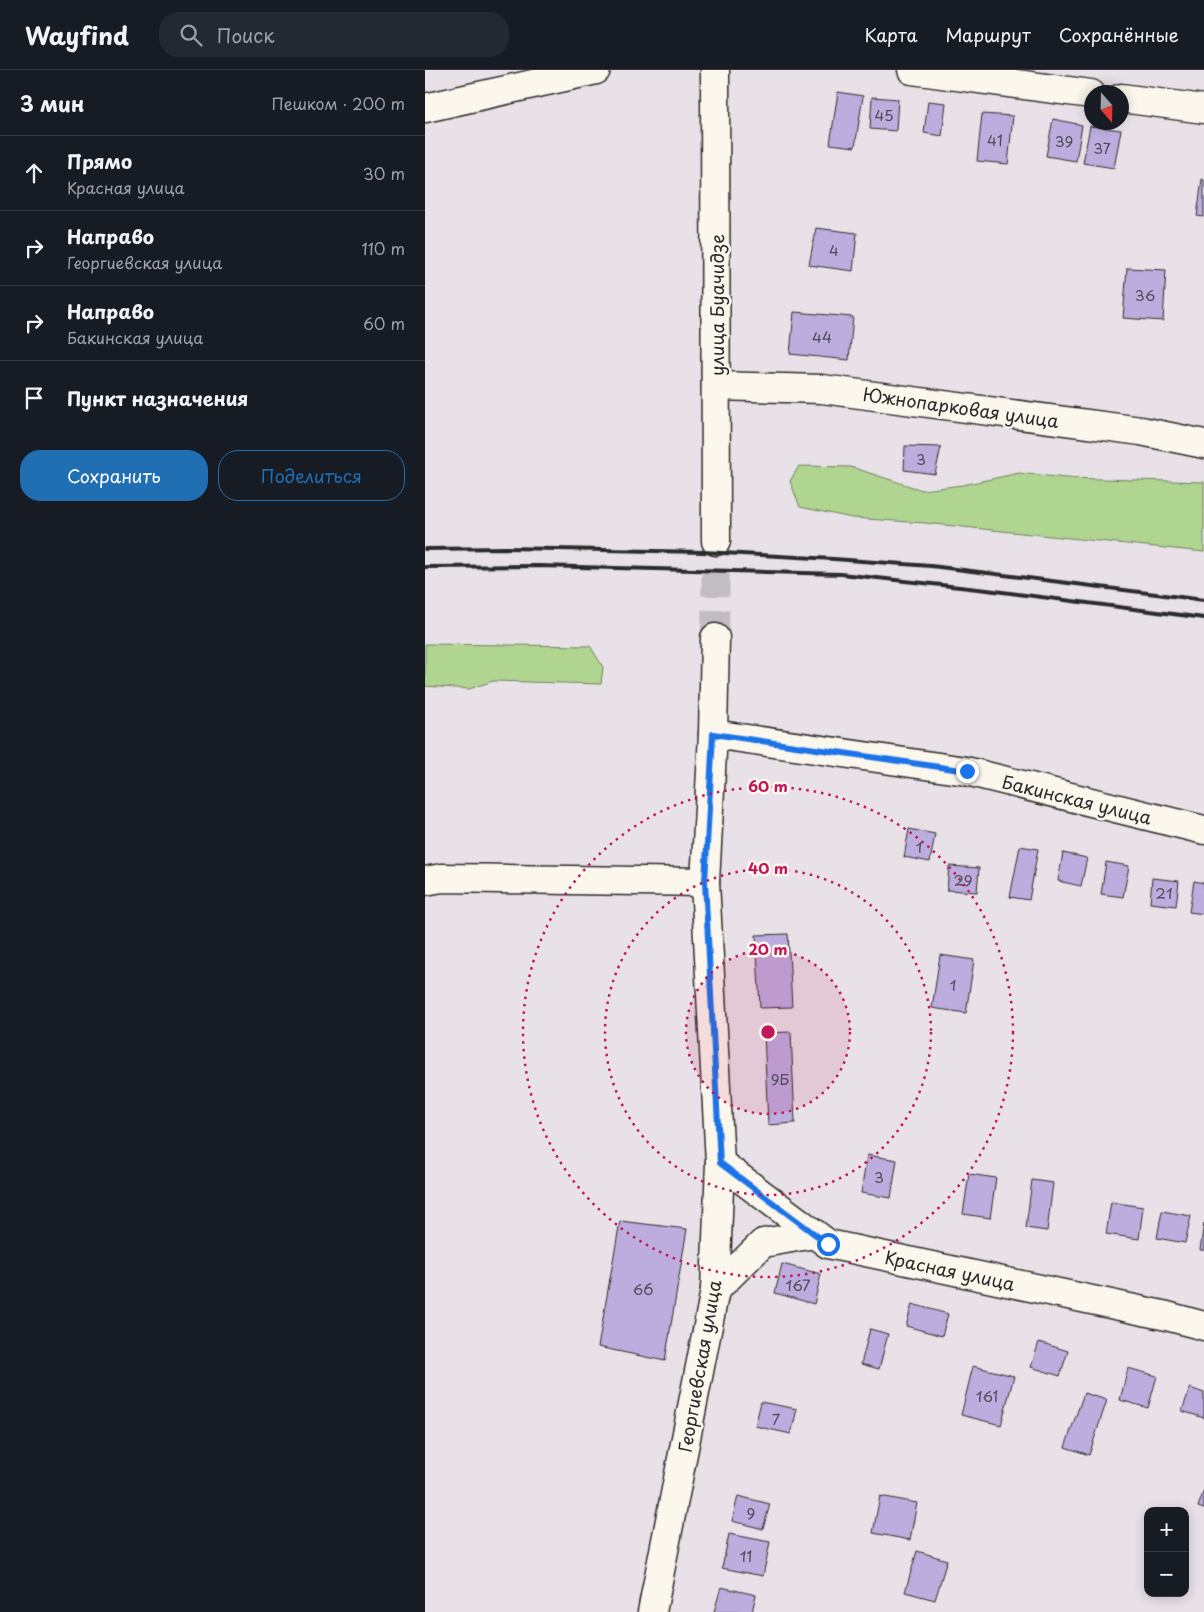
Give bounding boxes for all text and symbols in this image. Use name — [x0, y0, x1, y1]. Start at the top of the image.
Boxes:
search box — [159, 12, 509, 57]
text: Wayfind — [25, 17, 129, 53]
icon: search — [177, 21, 205, 49]
text: Поиск — [217, 21, 275, 49]
text: Карта — [865, 21, 917, 48]
text: Маршрут — [945, 21, 1031, 48]
text: Сохранённые — [1059, 21, 1179, 48]
north arrow — [1084, 85, 1129, 130]
text: 3 мин — [20, 87, 84, 119]
text: Пешком · 200 m — [271, 91, 405, 115]
house number: 45 — [874, 103, 894, 126]
house number: 41 — [987, 128, 1003, 151]
house number: 39 — [1055, 129, 1073, 152]
house number: 37 — [1093, 136, 1111, 159]
text: Прямо — [67, 147, 132, 175]
icon: ahead — [20, 159, 48, 187]
text: 30 m — [363, 161, 405, 185]
text: Красная улица — [67, 175, 185, 199]
text: Направо — [67, 222, 154, 250]
icon: right — [20, 234, 48, 262]
street label: улица Буачидзе — [703, 234, 730, 376]
text: 110 m — [362, 236, 405, 260]
house number: 4 — [829, 238, 839, 261]
text: Георгиевская улица — [67, 250, 222, 274]
house number: 36 — [1135, 283, 1155, 306]
text: Направо — [67, 297, 154, 325]
icon: right — [20, 309, 48, 337]
text: 60 m — [363, 311, 405, 335]
text: Бакинская улица — [67, 325, 203, 349]
house number: 44 — [812, 325, 832, 348]
street label: Южнопарковая улица — [861, 380, 1061, 434]
icon: arrive — [20, 384, 48, 412]
text: Пункт назначения — [67, 384, 248, 412]
house number: 3 — [916, 447, 926, 470]
button: Сохранить — [20, 450, 208, 501]
button: Поделиться — [218, 450, 405, 501]
route end — [956, 760, 979, 783]
street label: Бакинская улица — [999, 767, 1155, 831]
text: 60 m — [748, 774, 788, 797]
house number: 1 — [916, 835, 922, 858]
text: 40 m — [748, 856, 788, 879]
house number: 29 — [953, 868, 973, 891]
house number: 21 — [1155, 881, 1173, 904]
text: 20 m — [749, 937, 787, 960]
house number: 1 — [950, 973, 956, 996]
centre of rings — [759, 1023, 777, 1041]
house number: 9Б — [771, 1067, 790, 1090]
house number: 3 — [874, 1165, 884, 1188]
route start — [817, 1233, 840, 1256]
street label: Красная улица — [883, 1243, 1018, 1297]
house number: 167 — [786, 1273, 811, 1296]
house number: 66 — [633, 1277, 653, 1300]
street label: Георгиевская улица — [671, 1277, 728, 1454]
house number: 161 — [976, 1384, 998, 1407]
house number: 7 — [772, 1407, 781, 1430]
house number: 9 — [747, 1501, 755, 1524]
map controls — [1144, 1507, 1189, 1597]
button: + — [1144, 1507, 1189, 1552]
house number: 11 — [740, 1544, 752, 1567]
button: − — [1144, 1552, 1189, 1597]

